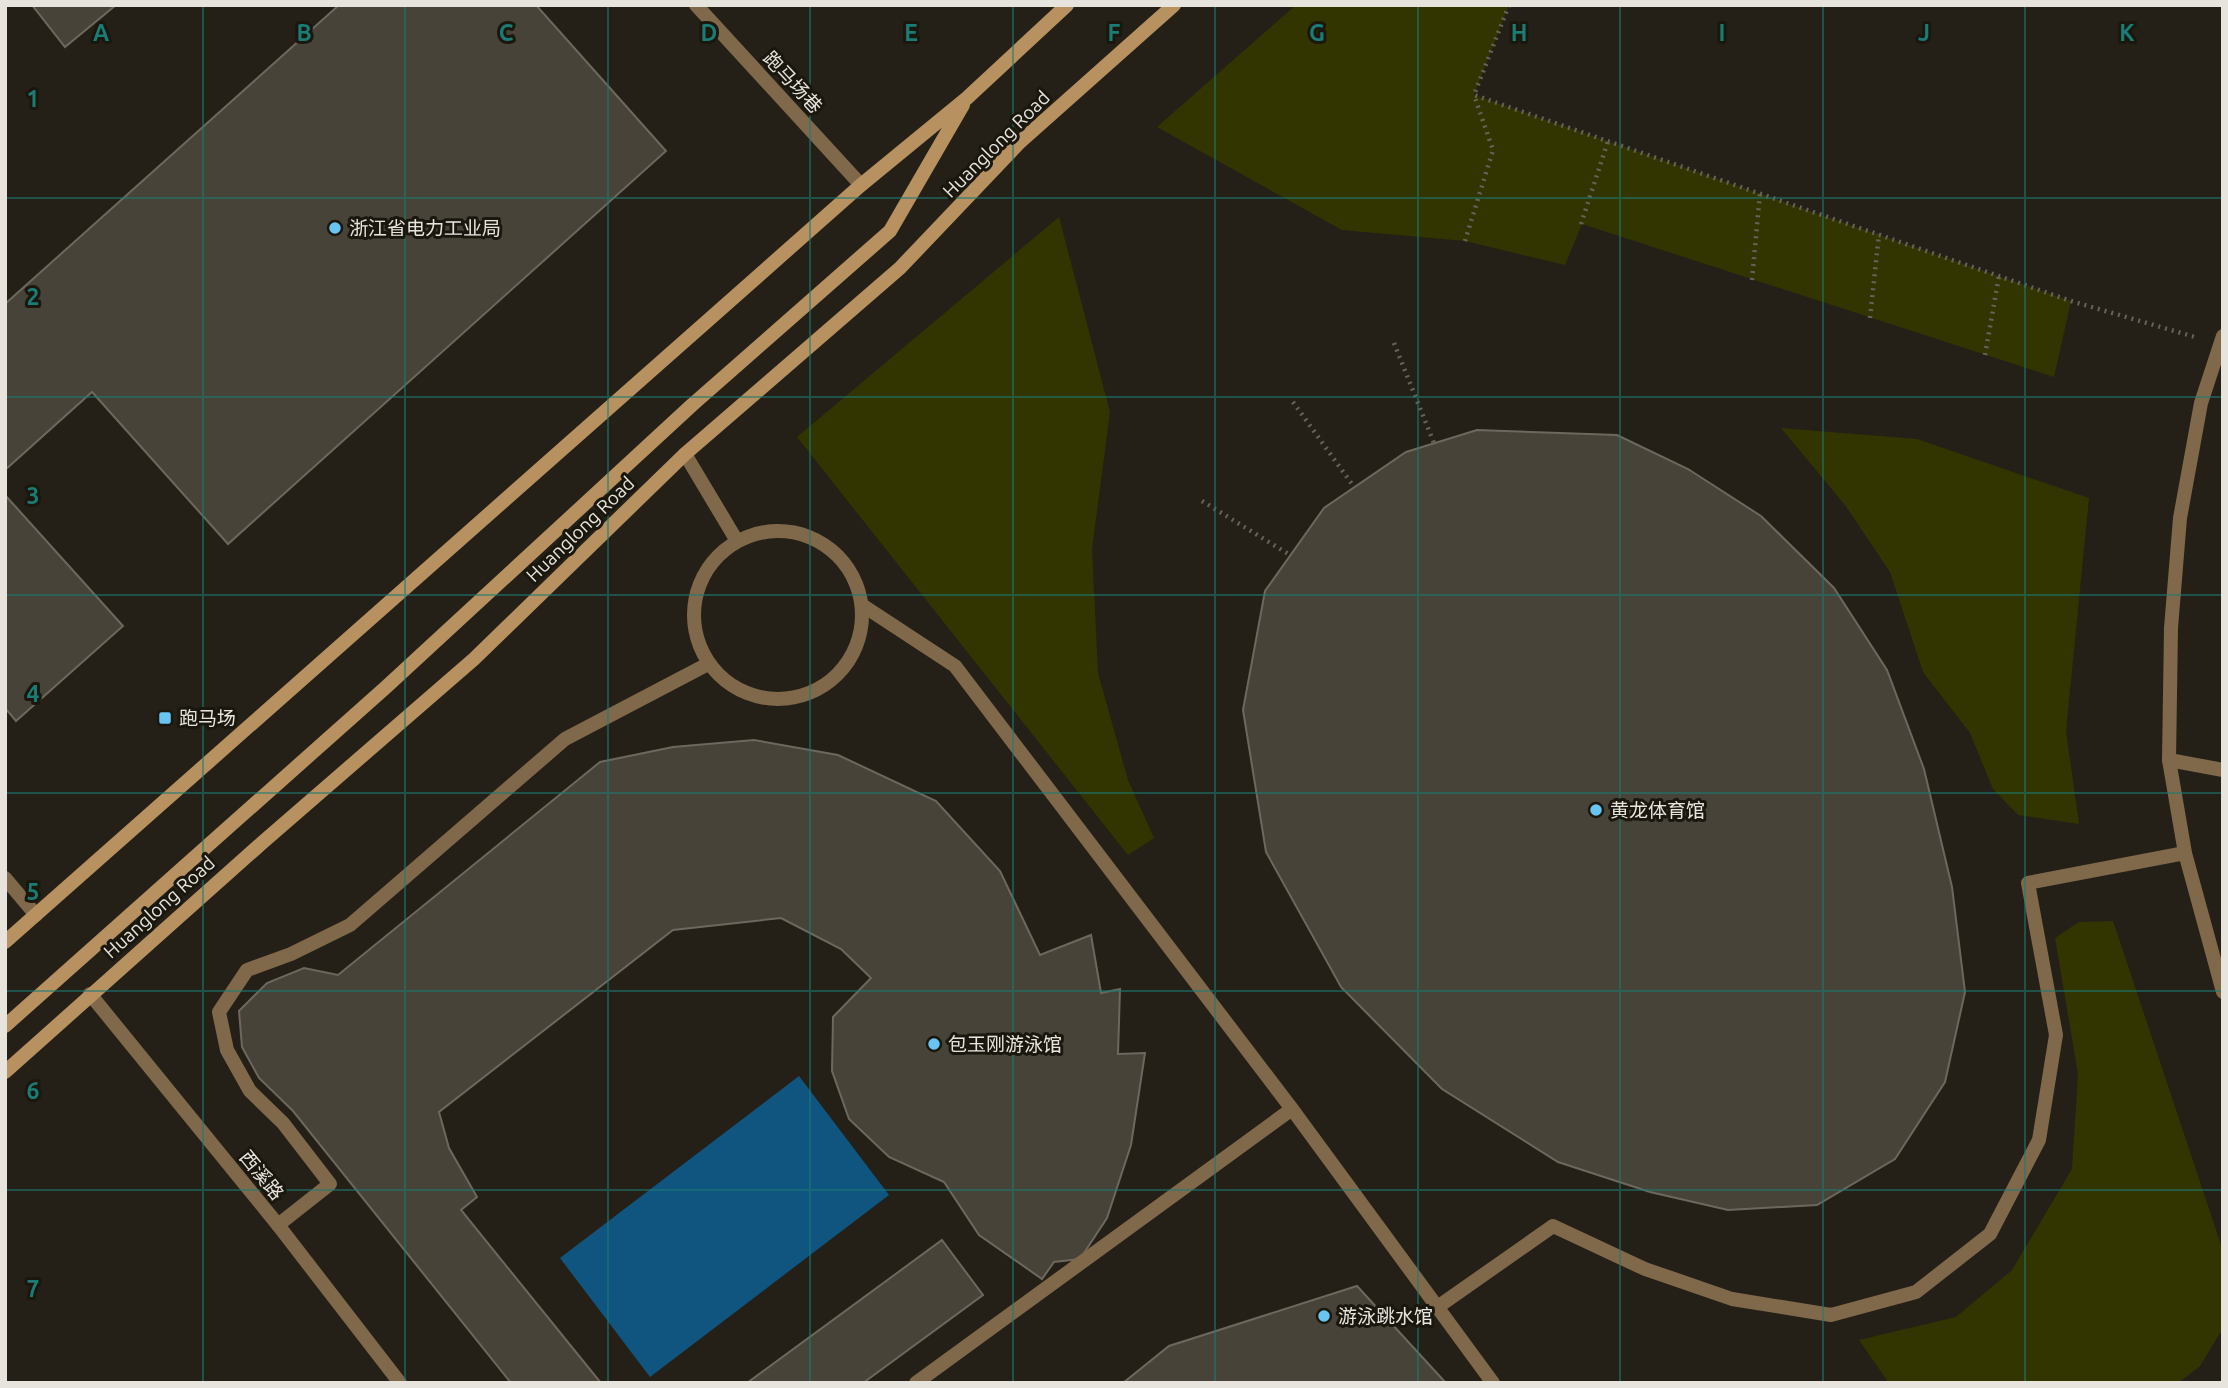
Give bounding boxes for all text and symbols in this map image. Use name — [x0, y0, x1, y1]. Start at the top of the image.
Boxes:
text: A — [93, 20, 109, 45]
text: B — [296, 20, 312, 45]
text: C — [499, 20, 514, 45]
text: D — [701, 20, 717, 45]
text: E — [904, 20, 918, 45]
text: F — [1108, 20, 1121, 45]
text: G — [1309, 20, 1325, 45]
text: H — [1511, 20, 1527, 45]
text: I — [1719, 20, 1725, 45]
text: J — [1918, 20, 1930, 45]
text: K — [2119, 20, 2135, 45]
street label: 跑马场巷 — [759, 47, 827, 117]
text: 1 — [27, 86, 39, 111]
street label: Huanglong Road — [938, 86, 1054, 202]
place label: 浙江省电力工业局 — [349, 217, 501, 239]
marker: 浙江省电力工业局 — [327, 220, 343, 236]
text: 2 — [27, 284, 39, 309]
street label: Huanglong Road — [521, 472, 639, 586]
text: 3 — [27, 483, 39, 508]
text: 4 — [27, 681, 40, 706]
place label: 跑马场 — [179, 707, 236, 729]
marker: 跑马场 — [157, 710, 173, 726]
place label: 黄龙体育馆 — [1610, 799, 1705, 821]
marker: 黄龙体育馆 — [1588, 802, 1604, 818]
street label: Huanglong Road — [99, 851, 219, 963]
text: 5 — [27, 879, 39, 904]
place label: 包玉刚游泳馆 — [948, 1033, 1062, 1055]
marker: 包玉刚游泳馆 — [926, 1036, 942, 1052]
text: 6 — [27, 1078, 40, 1103]
street label: 西溪路 — [236, 1146, 288, 1204]
text: 7 — [27, 1276, 39, 1301]
place label: 游泳跳水馆 — [1338, 1305, 1433, 1327]
marker: 游泳跳水馆 — [1316, 1308, 1332, 1324]

